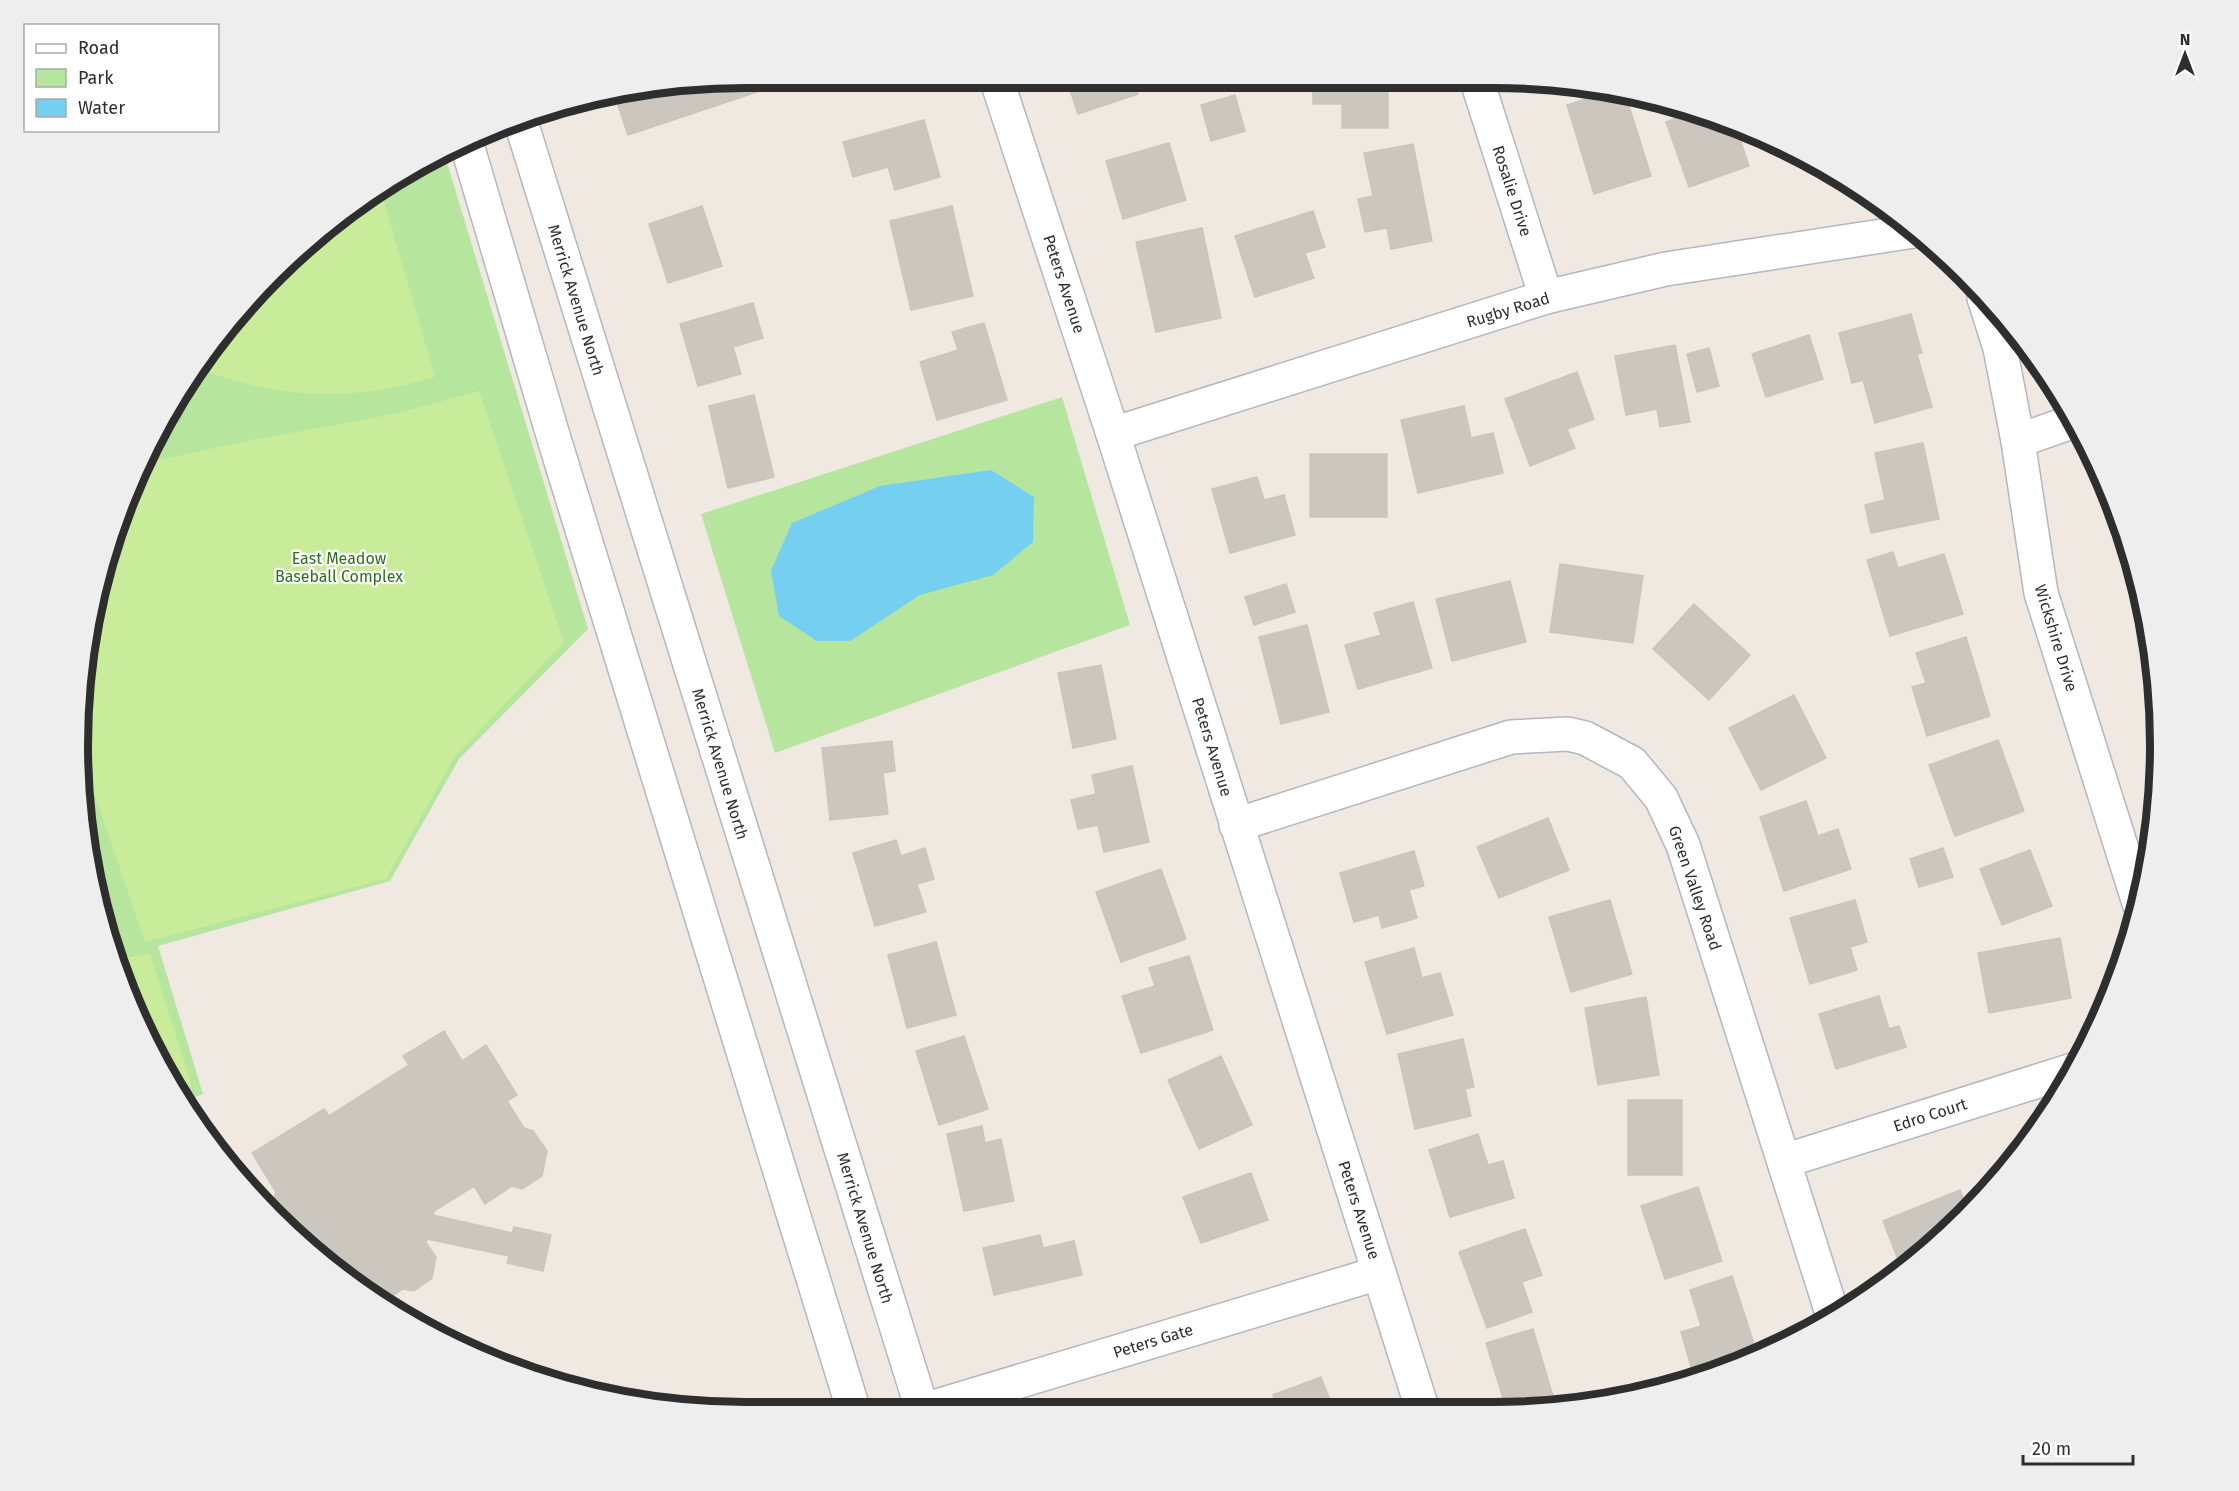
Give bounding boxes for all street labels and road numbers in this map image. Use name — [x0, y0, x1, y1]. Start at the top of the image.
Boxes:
street label: Rosalie Drive — [1488, 143, 1536, 239]
street label: Merrick Avenue North — [544, 222, 608, 378]
street label: Peters Avenue — [1039, 232, 1089, 336]
street label: Rugby Road — [1464, 288, 1552, 332]
street label: Wickshire Drive — [2031, 582, 2081, 694]
street label: Merrick Avenue North — [688, 686, 752, 842]
street label: Peters Avenue — [1188, 695, 1236, 799]
street label: Green Valley Road — [1665, 823, 1725, 953]
street label: Edro Court — [1891, 1094, 1969, 1136]
street label: Merrick Avenue North — [833, 1150, 897, 1306]
street label: Peters Avenue — [1334, 1158, 1384, 1262]
street label: Peters Gate — [1111, 1320, 1195, 1362]

